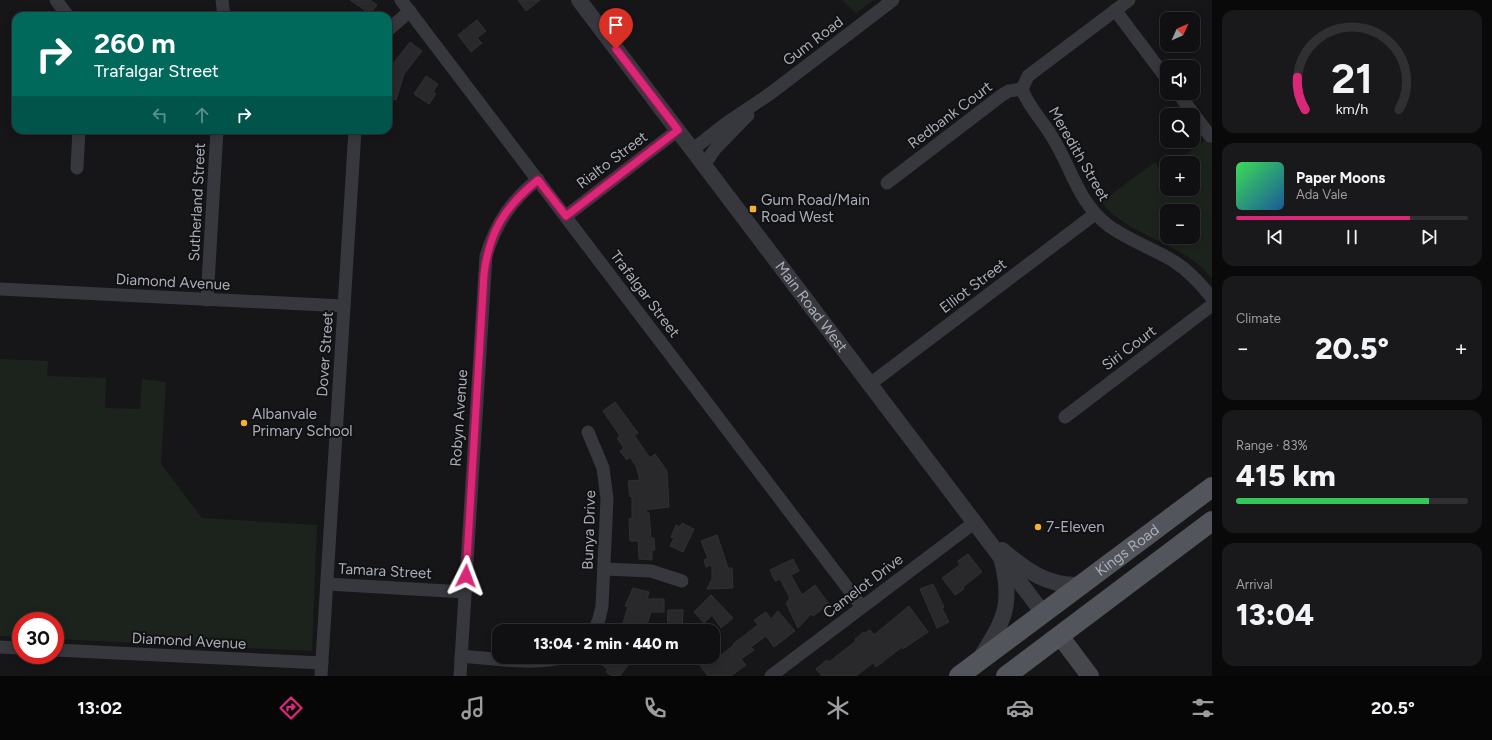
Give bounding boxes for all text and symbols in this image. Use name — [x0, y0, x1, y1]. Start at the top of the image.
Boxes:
pin — [599, 8, 633, 49]
north arrow — [1160, 12, 1200, 52]
map controls — [1160, 12, 1200, 244]
street label: Gum Road — [779, 13, 847, 69]
icon: arrive — [605, 14, 627, 36]
text: 260 m — [94, 26, 176, 60]
icon: right — [28, 28, 80, 80]
text: 21 — [1331, 52, 1373, 102]
text: Trafalgar Street — [94, 60, 219, 82]
button: sound — [1160, 60, 1200, 100]
street label: Redbank Court — [904, 77, 996, 153]
text: km/h — [1336, 99, 1368, 117]
icon: left — [149, 104, 171, 126]
icon: ahead — [191, 104, 213, 126]
icon: right — [233, 104, 255, 126]
street label: Meredith Street — [1045, 104, 1113, 205]
button: search — [1160, 108, 1200, 148]
street label: Rialto Street — [573, 127, 651, 192]
street label: Sutherland Street — [185, 142, 209, 262]
button: + — [1160, 156, 1200, 196]
text: Paper Moons — [1296, 169, 1385, 187]
text: Ada Vale — [1296, 187, 1347, 202]
place label: Gum Road/Main Road West — [761, 191, 870, 226]
marker: Gum Road/Main Road West — [748, 204, 758, 214]
button: − — [1160, 204, 1200, 244]
icon: previous — [1264, 226, 1286, 248]
icon: pause — [1341, 226, 1363, 248]
icon: next — [1418, 226, 1440, 248]
street label: Trafalgar Street — [607, 247, 684, 341]
street label: Elliot Street — [936, 255, 1010, 317]
street label: Main Road West — [771, 258, 852, 356]
street label: Diamond Avenue — [115, 270, 231, 294]
street label: Dover Street — [313, 310, 337, 397]
text: Climate — [1236, 311, 1281, 326]
street label: Siri Court — [1098, 321, 1160, 374]
text: 20.5° — [1315, 330, 1389, 367]
text: − — [1236, 335, 1250, 362]
text: + — [1454, 335, 1468, 362]
street label: Robyn Avenue — [447, 369, 471, 467]
place label: Albanvale Primary School — [252, 405, 353, 440]
marker: Albanvale Primary School — [239, 418, 249, 428]
text: Range · 83% — [1236, 438, 1308, 453]
text: 415 km — [1236, 457, 1336, 494]
street label: Bunya Drive — [579, 490, 599, 570]
place label: 7-Eleven — [1046, 518, 1105, 536]
street label: Kings Road — [1092, 521, 1163, 580]
marker: 7-Eleven — [1033, 522, 1043, 532]
street label: Camelot Drive — [819, 550, 907, 622]
position arrow — [445, 555, 487, 597]
street label: Tamara Street — [338, 560, 433, 582]
text: Arrival — [1236, 577, 1273, 592]
text: 13:04 — [1236, 596, 1314, 633]
speed limit sign: 30 — [12, 612, 64, 664]
street label: Diamond Avenue — [131, 629, 247, 653]
text: 13:04 · 2 min · 440 m — [534, 635, 678, 653]
icon: directions — [277, 694, 305, 722]
icon: music — [459, 694, 487, 722]
icon: phone — [641, 694, 669, 722]
icon: climate — [824, 694, 852, 722]
icon: car — [1006, 694, 1034, 722]
icon: filters — [1189, 694, 1217, 722]
text: 13:02 — [77, 697, 122, 719]
text: 20.5° — [1371, 697, 1415, 719]

